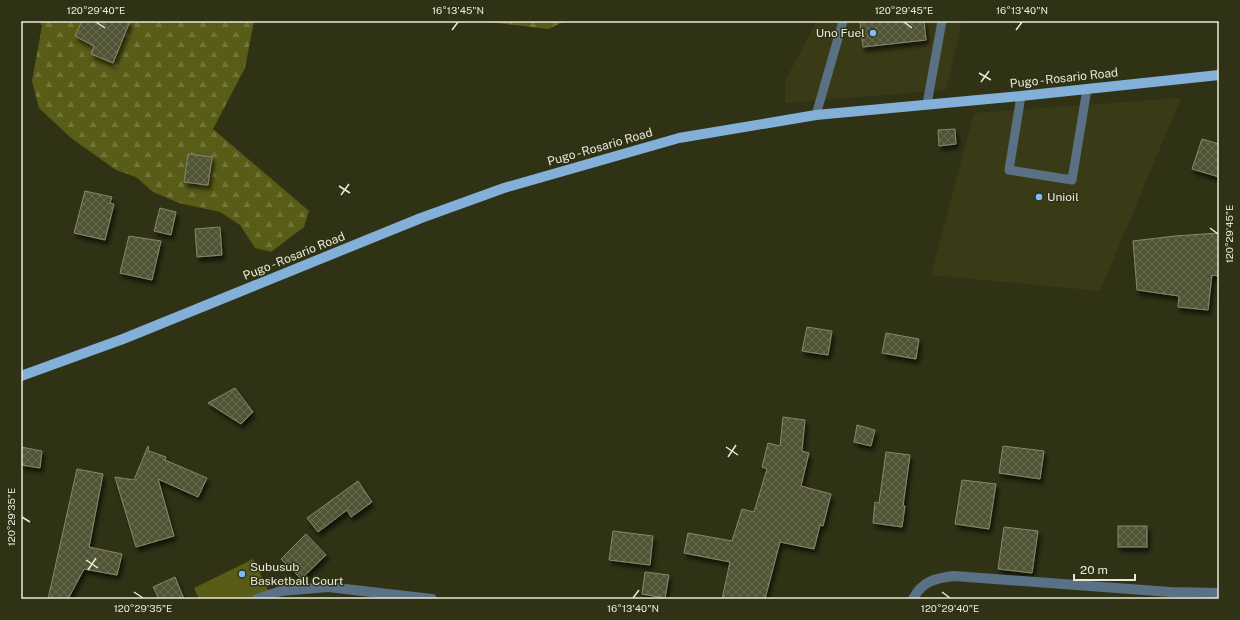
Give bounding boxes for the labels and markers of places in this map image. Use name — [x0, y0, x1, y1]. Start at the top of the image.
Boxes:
place label: Uno Fuel — [816, 26, 865, 40]
marker: Uno Fuel — [868, 28, 878, 38]
place label: Unioil — [1047, 190, 1079, 204]
marker: Unioil — [1034, 192, 1044, 202]
place label: Subusub Basketball Court — [250, 560, 344, 588]
marker: Subusub Basketball Court — [237, 569, 247, 579]

